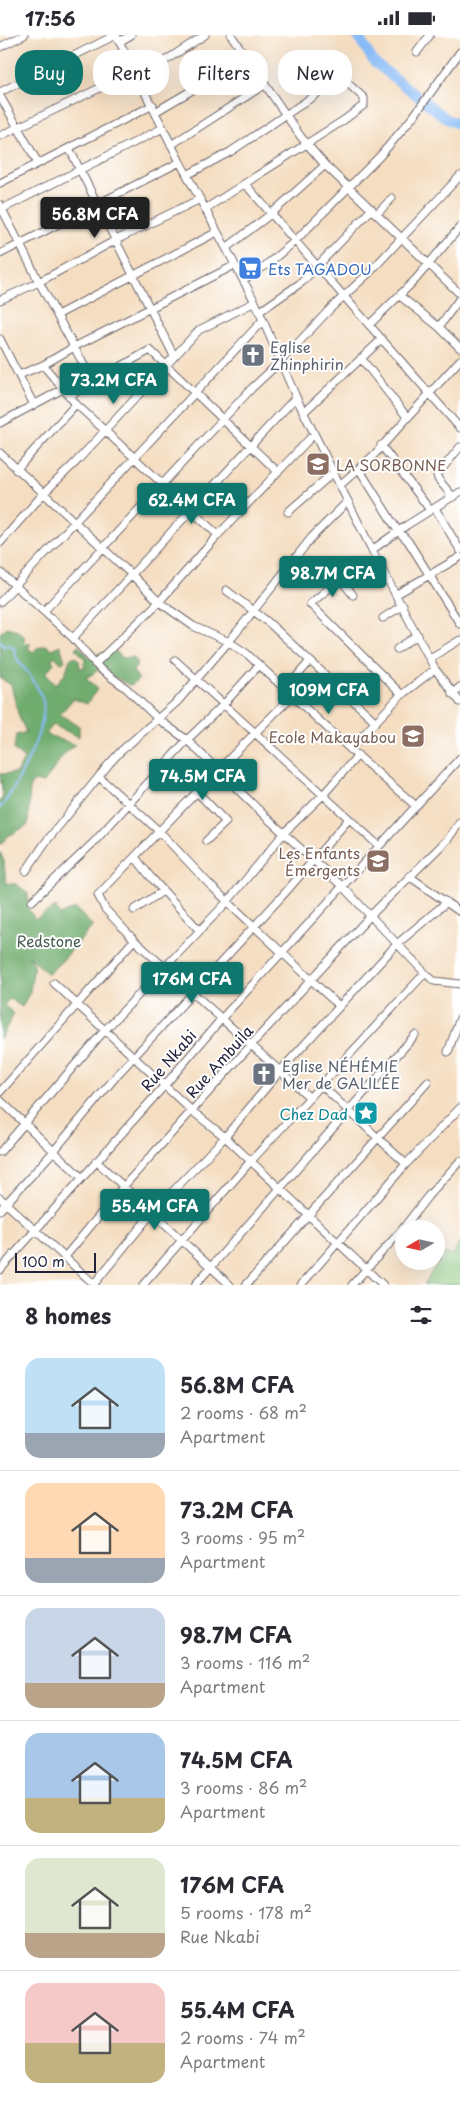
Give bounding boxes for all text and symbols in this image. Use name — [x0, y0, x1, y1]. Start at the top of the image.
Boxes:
text: 17:56 — [25, 4, 76, 32]
chip: Buy — [15, 50, 83, 95]
chip: Rent — [93, 50, 169, 95]
chip: Filters — [179, 50, 268, 95]
chip: New — [278, 50, 352, 95]
pin: 56.8M CFA — [38, 197, 152, 239]
text: 56.8M CFA — [52, 201, 138, 225]
supermarket icon: Ets TAGADOU — [237, 255, 263, 281]
place label: Ets TAGADOU — [268, 257, 372, 280]
place label: Eglise Zhinphirin — [270, 335, 344, 375]
church icon: Eglise Zhinphirin — [240, 342, 266, 368]
pin: 73.2M CFA — [57, 363, 171, 405]
text: 73.2M CFA — [71, 367, 157, 391]
school or university icon: LA SORBONNE — [305, 451, 331, 477]
place label: LA SORBONNE — [336, 453, 447, 476]
pin: 62.4M CFA — [135, 483, 249, 525]
text: 62.4M CFA — [148, 487, 236, 511]
pin: 98.7M CFA — [276, 555, 390, 598]
text: 98.7M CFA — [290, 560, 376, 584]
pin: 109M CFA — [277, 673, 381, 715]
text: 109M CFA — [289, 677, 369, 701]
school or university icon: Ecole Makayabou — [400, 723, 426, 749]
place label: Ecole Makayabou — [268, 725, 396, 748]
pin: 74.5M CFA — [146, 759, 260, 801]
text: 74.5M CFA — [160, 763, 246, 787]
place label: Les Enfants Émergents — [279, 841, 360, 881]
school or university icon: Les Enfants Émergents — [365, 848, 391, 874]
park label: Redstone — [16, 929, 82, 952]
pin: 176M CFA — [140, 961, 244, 1004]
text: 176M CFA — [152, 966, 232, 990]
street label: Rue Ambuila — [180, 1019, 258, 1103]
street label: Rue Nkabi — [135, 1024, 201, 1096]
place label: Eglise NÉHÉMIE Mer de GALILÉE — [282, 1054, 400, 1094]
church icon: Eglise NÉHÉMIE Mer de GALILÉE — [251, 1061, 277, 1087]
place icon: Chez Dad — [353, 1100, 379, 1126]
place label: Chez Dad — [280, 1102, 348, 1125]
pin: 55.4M CFA — [98, 1189, 212, 1231]
text: 55.4M CFA — [111, 1193, 199, 1217]
north arrow — [395, 1220, 445, 1270]
map controls — [395, 1220, 445, 1270]
scale bar — [15, 1250, 96, 1273]
text: 100 m — [22, 1251, 65, 1272]
text: 8 homes — [25, 1299, 111, 1331]
icon: filters — [407, 1301, 435, 1329]
text: 56.8M CFA — [180, 1368, 294, 1400]
icon: home — [65, 1378, 125, 1438]
text: 2 rooms · 68 m² — [180, 1400, 307, 1424]
text: Apartment — [180, 1424, 265, 1448]
text: 73.2M CFA — [180, 1493, 293, 1525]
icon: home — [65, 1503, 125, 1563]
text: 3 rooms · 95 m² — [180, 1525, 305, 1549]
text: Apartment — [180, 1549, 265, 1573]
text: 98.7M CFA — [180, 1618, 292, 1650]
icon: home — [65, 1628, 125, 1688]
text: 3 rooms · 116 m² — [180, 1650, 310, 1674]
text: Apartment — [180, 1674, 265, 1698]
text: 74.5M CFA — [180, 1743, 293, 1775]
icon: home — [65, 1753, 125, 1813]
text: 3 rooms · 86 m² — [180, 1775, 307, 1799]
text: Apartment — [180, 1799, 265, 1823]
text: 176M CFA — [180, 1868, 284, 1900]
icon: home — [65, 1878, 125, 1938]
text: 5 rooms · 178 m² — [180, 1900, 312, 1924]
text: Rue Nkabi — [180, 1924, 260, 1948]
text: 55.4M CFA — [180, 1993, 295, 2025]
icon: home — [65, 2003, 125, 2063]
text: 2 rooms · 74 m² — [180, 2025, 306, 2049]
text: Apartment — [180, 2049, 265, 2073]

